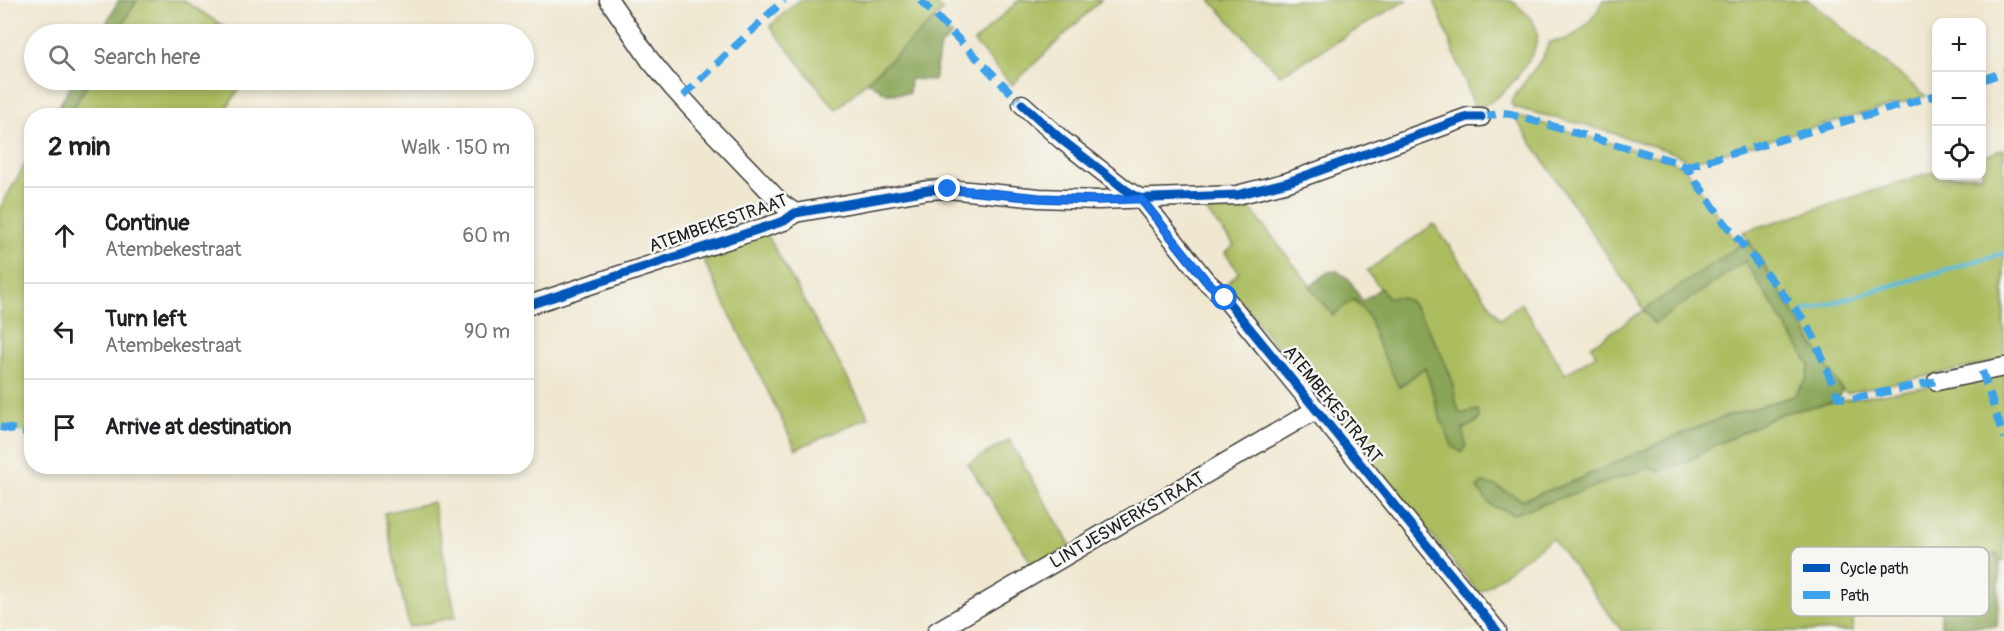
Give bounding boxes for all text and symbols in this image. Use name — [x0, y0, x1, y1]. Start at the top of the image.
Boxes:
map controls — [1932, 18, 1986, 180]
button: + — [1932, 18, 1986, 72]
search box — [24, 24, 534, 90]
icon: search — [45, 41, 78, 74]
text: Search here — [93, 43, 200, 71]
button: − — [1932, 72, 1986, 126]
button: locate — [1932, 126, 1986, 180]
text: 2 min — [48, 131, 110, 163]
text: Walk · 150 m — [401, 135, 510, 160]
route end — [934, 175, 960, 201]
street label: ATEMBEKESTRAAT — [646, 189, 791, 258]
text: Continue — [105, 209, 189, 237]
icon: ahead — [48, 219, 81, 252]
text: 60 m — [463, 223, 510, 248]
text: Atembekestraat — [105, 237, 242, 262]
route start — [1211, 284, 1237, 310]
text: Turn left — [105, 305, 187, 333]
icon: left — [48, 315, 81, 348]
text: 90 m — [464, 319, 510, 344]
text: Atembekestraat — [105, 333, 242, 358]
street label: ATEMBEKESTRAAT — [1278, 341, 1387, 468]
icon: arrive — [48, 411, 81, 444]
text: Arrive at destination — [105, 413, 291, 441]
street label: LINTJESWERKSTRAAT — [1046, 467, 1209, 574]
legend — [1791, 547, 1989, 616]
text: Cycle path — [1840, 559, 1908, 579]
text: Path — [1840, 586, 1869, 606]

